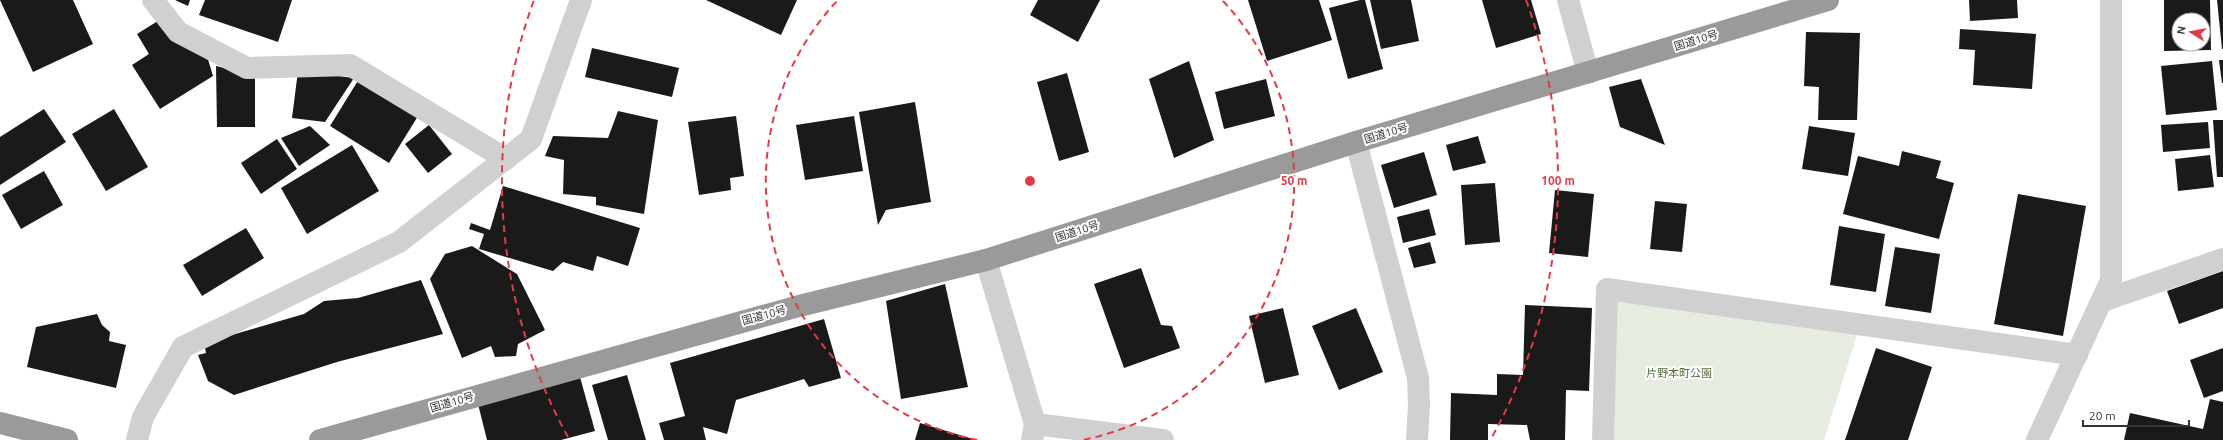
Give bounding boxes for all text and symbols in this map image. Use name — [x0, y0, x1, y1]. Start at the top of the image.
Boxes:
north arrow — [2171, 12, 2211, 52]
text: N — [2175, 25, 2188, 35]
street label: 国道10号 — [1673, 28, 1719, 52]
street label: 国道10号 — [1363, 121, 1409, 145]
centre of rings — [1023, 174, 1037, 188]
text: 50 m — [1281, 174, 1307, 187]
text: 100 m — [1541, 174, 1575, 187]
street label: 国道10号 — [1054, 218, 1100, 244]
street label: 国道10号 — [741, 303, 787, 327]
park label: 片野本町公園 — [1646, 367, 1712, 379]
street label: 国道10号 — [429, 390, 475, 414]
scale bar — [2083, 402, 2189, 428]
text: 20 m — [2089, 409, 2116, 422]

